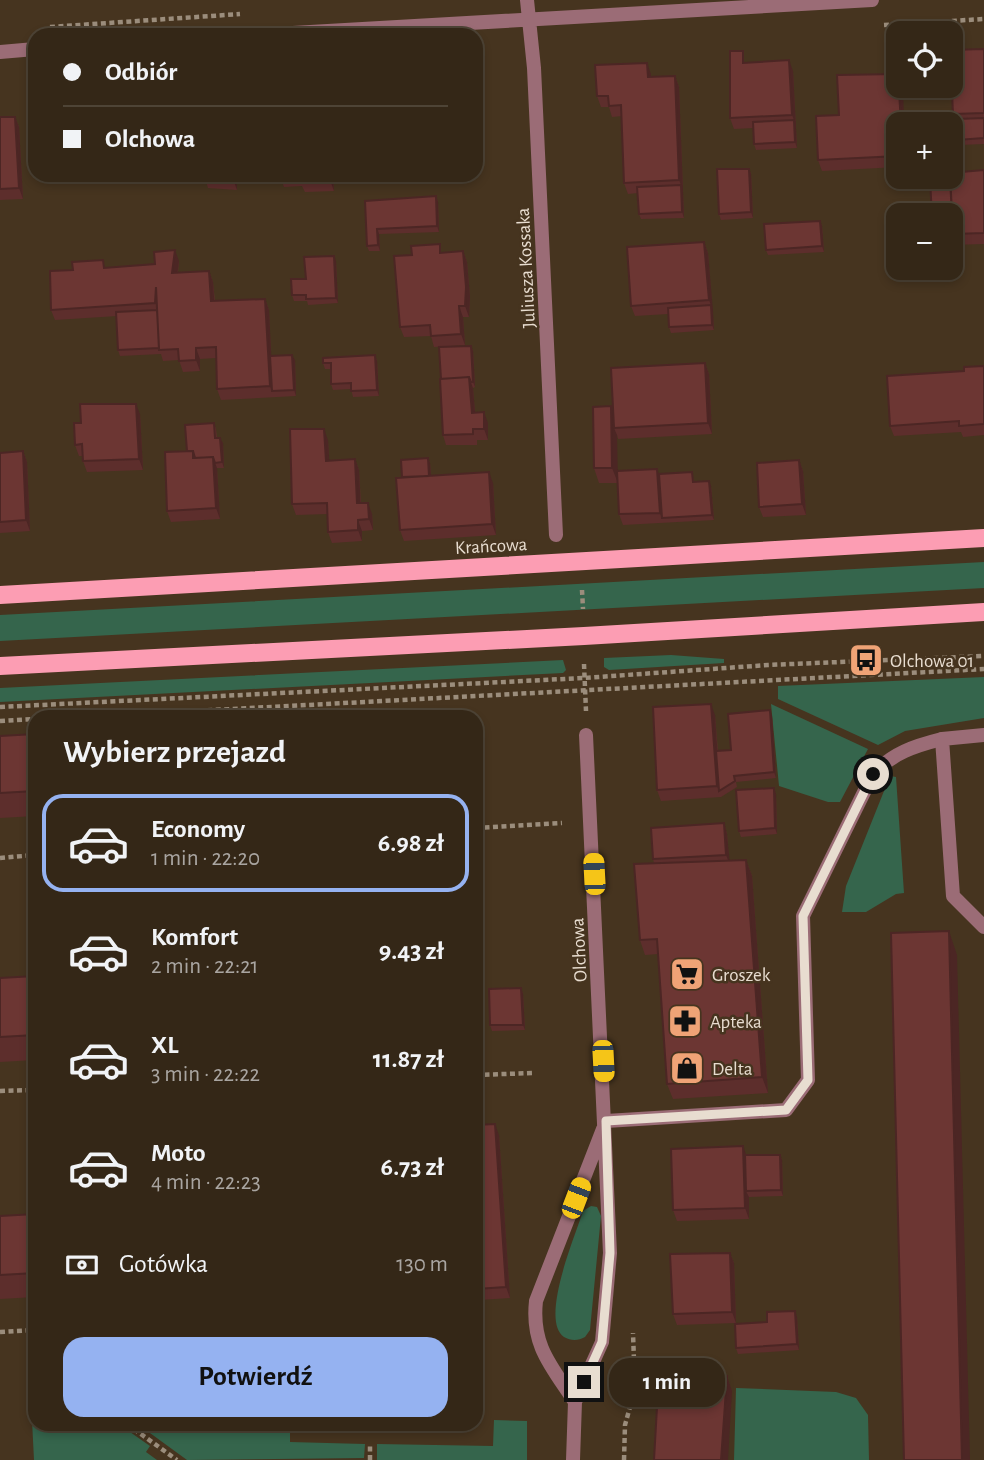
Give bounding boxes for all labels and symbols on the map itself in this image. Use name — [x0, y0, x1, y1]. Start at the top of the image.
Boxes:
street label: Juliusza Kossaka — [514, 207, 539, 329]
street label: Krańcowa — [455, 535, 528, 558]
bus stop icon: Olchowa 01 — [847, 641, 885, 679]
place label: Olchowa 01 — [890, 652, 974, 671]
route start — [857, 758, 889, 790]
car — [583, 852, 606, 896]
street label: Olchowa — [568, 917, 591, 983]
supermarket icon: Groszek — [668, 955, 706, 993]
place label: Groszek — [712, 966, 771, 985]
pharmacy icon: Apteka — [666, 1002, 704, 1040]
place label: Apteka — [710, 1013, 762, 1032]
car — [592, 1039, 615, 1083]
shop icon: Delta — [668, 1049, 706, 1087]
place label: Delta — [712, 1060, 753, 1079]
car — [559, 1175, 594, 1221]
callout: 1 min — [608, 1358, 724, 1406]
route end — [568, 1366, 600, 1398]

